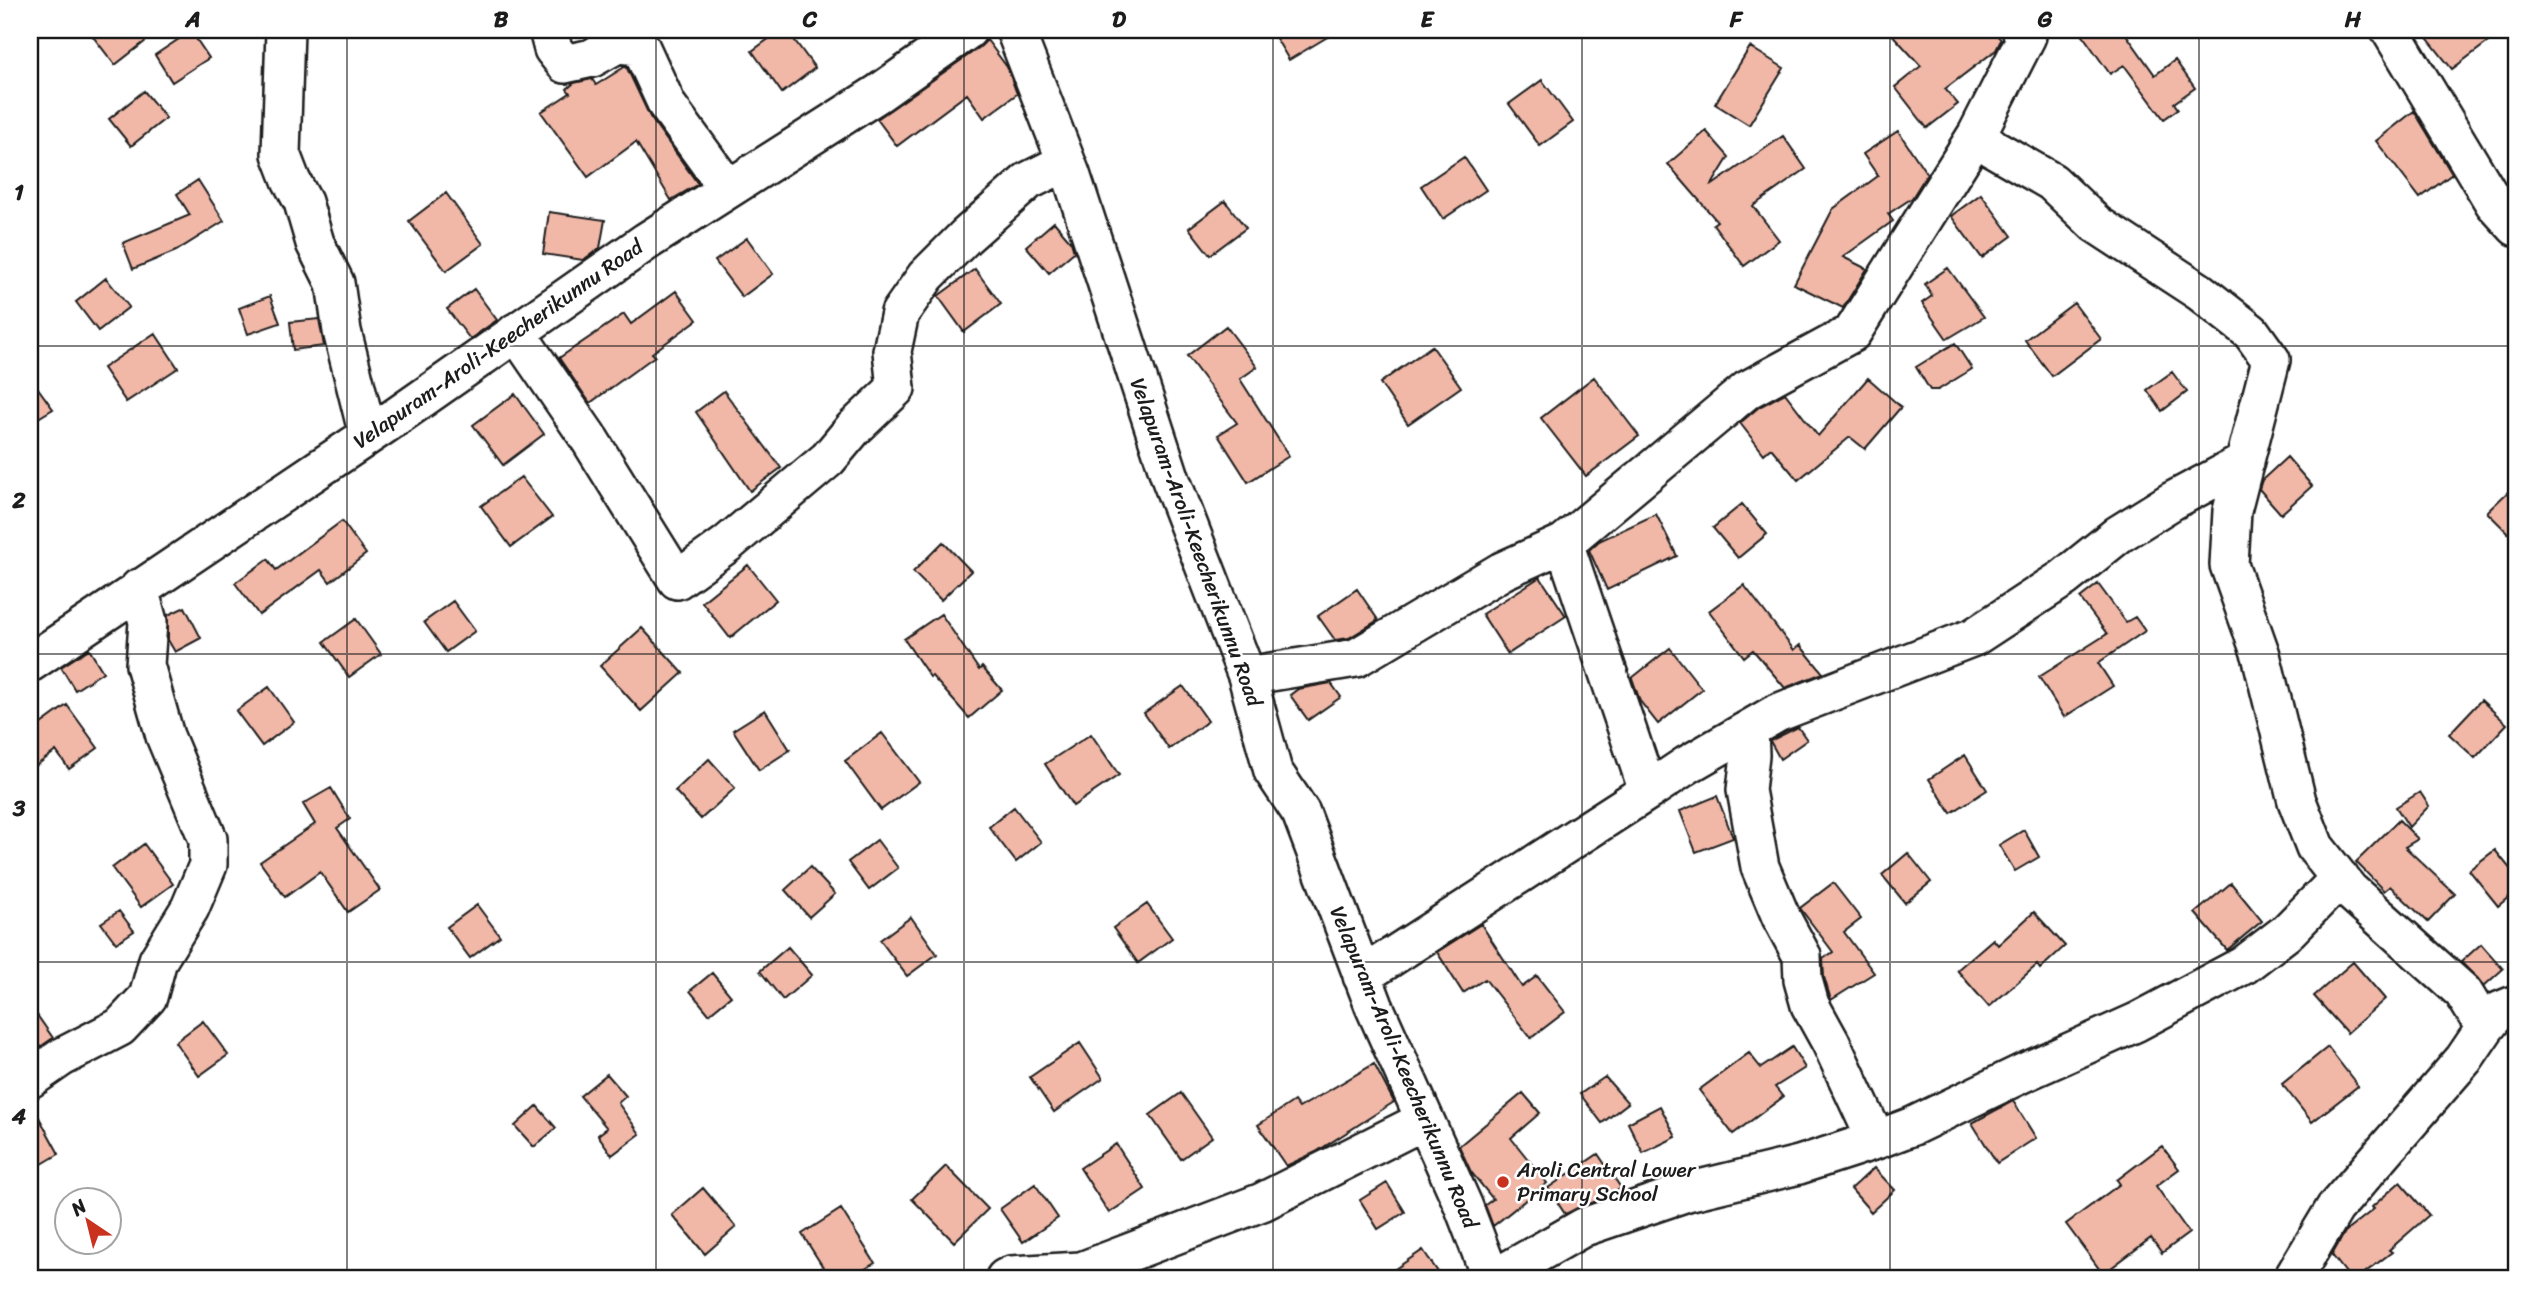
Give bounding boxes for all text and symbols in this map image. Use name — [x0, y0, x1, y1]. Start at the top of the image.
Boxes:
text: A — [184, 0, 201, 40]
text: B — [494, 0, 509, 40]
text: C — [802, 0, 818, 40]
text: D — [1112, 0, 1127, 40]
text: E — [1421, 0, 1436, 40]
text: F — [1729, 0, 1744, 40]
text: G — [2037, 0, 2053, 40]
text: H — [2344, 0, 2362, 40]
text: 1 — [14, 172, 24, 213]
street label: Velapuram-Aroli-Keecherikunnu Road — [345, 228, 653, 459]
street label: Velapuram-Aroli-Keecherikunnu Road — [1119, 372, 1274, 713]
text: 2 — [11, 480, 26, 521]
text: 3 — [12, 788, 26, 829]
street label: Velapuram-Aroli-Keecherikunnu Road — [1319, 900, 1490, 1236]
text: 4 — [11, 1096, 27, 1137]
place label: Aroli Central Lower Primary School — [1516, 1151, 1697, 1213]
marker: Aroli Central Lower Primary School — [1495, 1174, 1511, 1190]
north arrow — [52, 1186, 122, 1256]
text: N — [63, 1190, 94, 1225]

